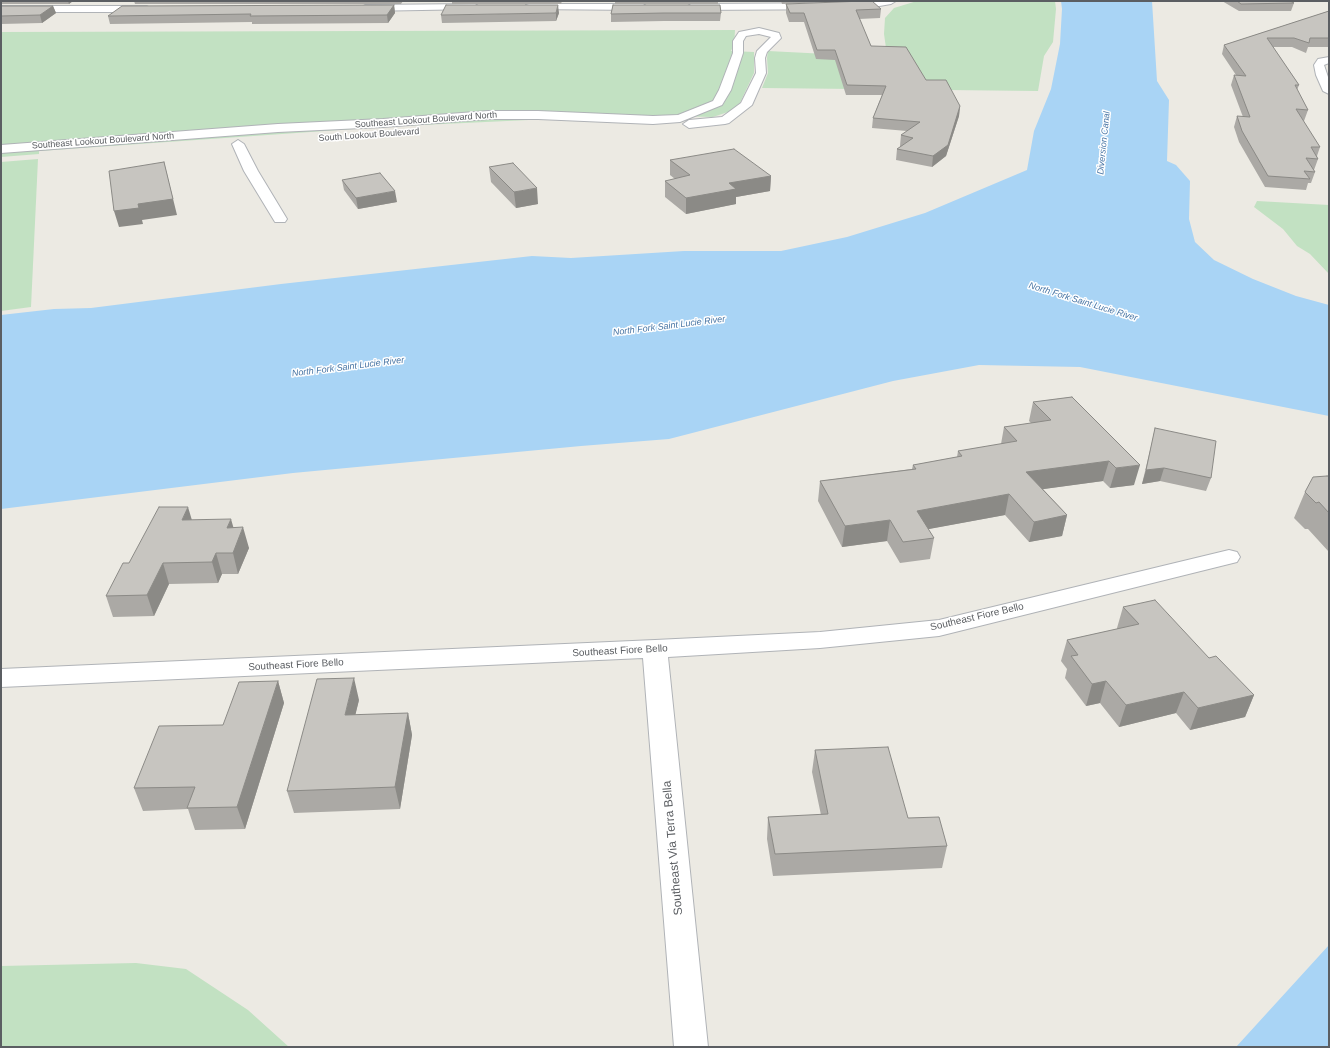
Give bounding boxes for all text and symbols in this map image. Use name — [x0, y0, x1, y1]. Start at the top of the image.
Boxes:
street label: Southeast Lookout Boulevard North — [355, 110, 497, 130]
water label: Diversion Canal — [1095, 111, 1113, 175]
street label: South Lookout Boulevard — [318, 126, 420, 144]
street label: Southeast Lookout Boulevard North — [32, 131, 174, 151]
water label: North Fork Saint Lucie River — [1027, 280, 1139, 324]
water label: North Fork Saint Lucie River — [612, 314, 726, 338]
water label: North Fork Saint Lucie River — [291, 355, 405, 379]
street label: Southeast Fiore Bello — [929, 600, 1025, 634]
street label: Southeast Fiore Bello — [572, 643, 668, 659]
street label: Southeast Fiore Bello — [248, 657, 344, 673]
street label: Southeast Via Terra Bella — [660, 780, 686, 916]

